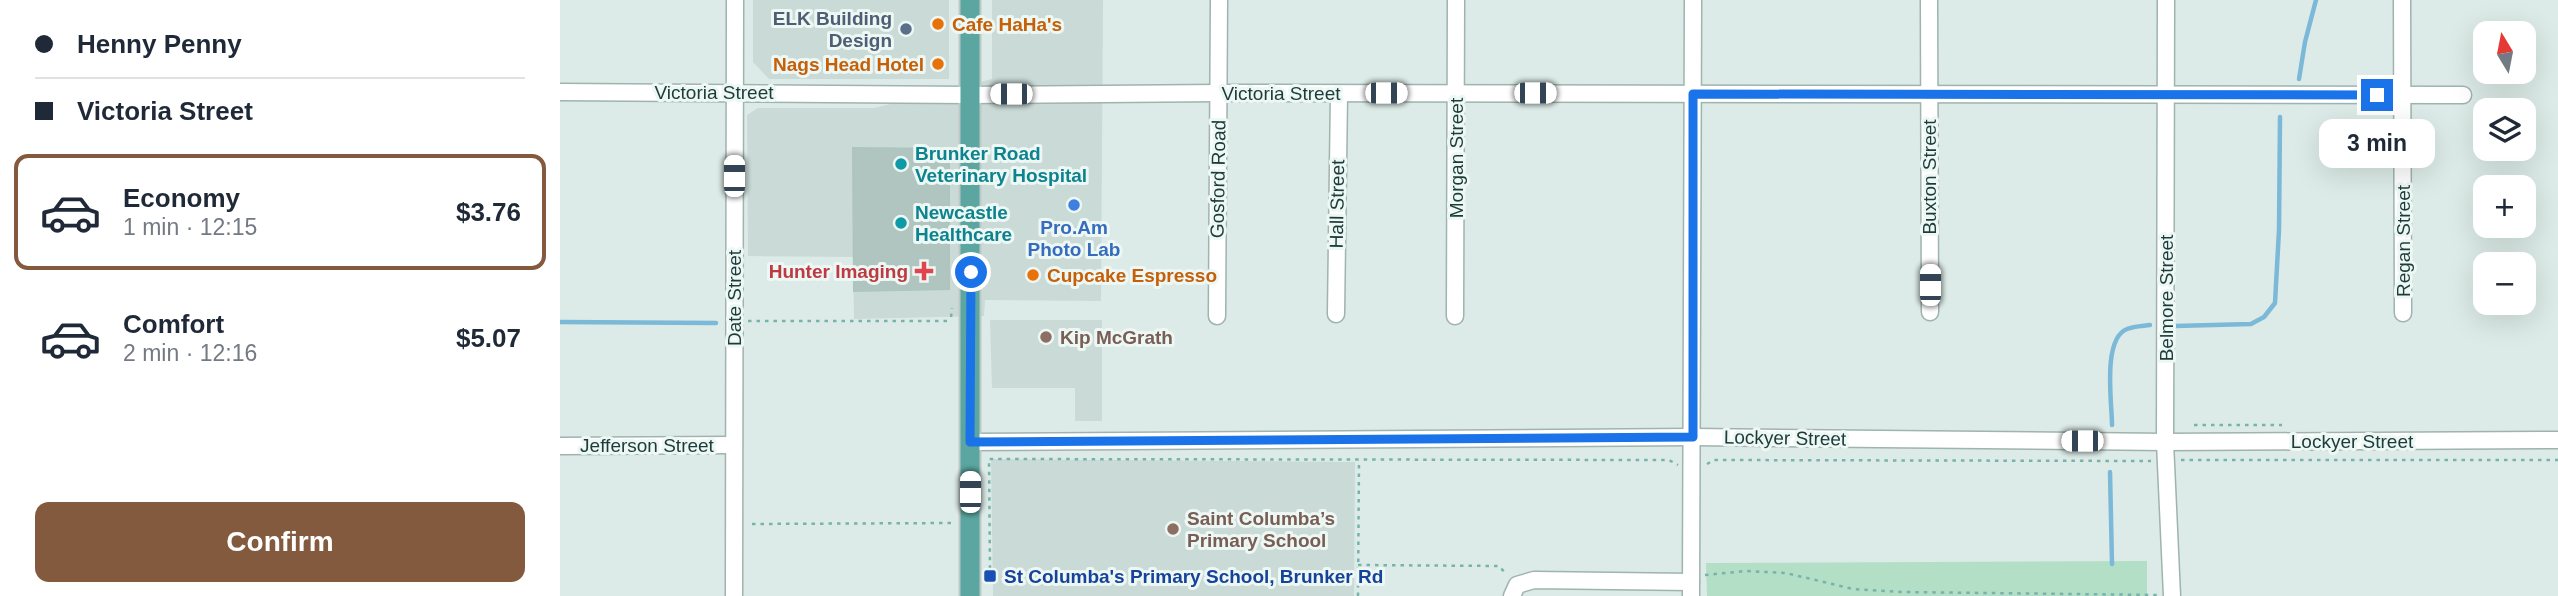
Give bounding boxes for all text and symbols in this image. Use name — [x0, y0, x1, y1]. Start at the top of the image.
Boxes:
place label: ELK Building Design — [773, 8, 892, 51]
place label: Cafe HaHa's — [952, 14, 1062, 35]
marker: Cafe HaHa's — [930, 16, 946, 32]
marker: ELK Building Design — [898, 21, 914, 37]
north arrow — [2473, 21, 2536, 84]
map controls — [2473, 21, 2536, 315]
text: Henny Penny — [77, 29, 242, 59]
place label: Nags Head Hotel — [773, 54, 924, 75]
marker: Nags Head Hotel — [930, 56, 946, 72]
route end — [2361, 79, 2393, 111]
street label: Victoria Street — [655, 82, 774, 103]
street label: Victoria Street — [1222, 83, 1341, 104]
car — [1366, 83, 1408, 104]
car — [1515, 83, 1557, 104]
car — [991, 84, 1033, 105]
text: Victoria Street — [77, 96, 253, 126]
street label: Morgan Street — [1446, 97, 1467, 218]
button: layers — [2473, 98, 2536, 161]
street label: Buxton Street — [1919, 119, 1940, 235]
callout: 3 min — [2319, 119, 2435, 168]
street label: Gosford Road — [1206, 120, 1230, 238]
text: 3 min — [2347, 130, 2407, 156]
place label: Brunker Road Veterinary Hospital — [915, 143, 1087, 186]
car — [724, 155, 745, 197]
marker: Brunker Road Veterinary Hospital — [893, 156, 909, 172]
street label: Hall Street — [1326, 159, 1348, 249]
button: + — [2473, 175, 2536, 238]
icon: car — [39, 181, 102, 244]
text: Economy — [123, 183, 240, 213]
street label: Regan Street — [2393, 184, 2414, 297]
text: $3.76 — [456, 197, 521, 227]
marker: Pro.Am Photo Lab — [1066, 197, 1082, 213]
place label: Newcastle Healthcare — [915, 202, 1012, 245]
text: 1 min · 12:15 — [123, 214, 257, 240]
marker: Newcastle Healthcare — [893, 215, 909, 231]
place label: Pro.Am Photo Lab — [1028, 217, 1120, 260]
street label: Belmore Street — [2156, 234, 2177, 361]
street label: Date Street — [724, 249, 745, 346]
button: − — [2473, 252, 2536, 315]
route start — [955, 256, 987, 288]
place label: Hunter Imaging — [769, 261, 908, 282]
marker: Hunter Imaging — [914, 261, 934, 281]
car — [1920, 264, 1941, 306]
place label: Cupcake Espresso — [1047, 265, 1217, 286]
marker: Cupcake Espresso — [1025, 267, 1041, 283]
icon: car — [39, 307, 102, 370]
text: Comfort — [123, 309, 224, 339]
text: $5.07 — [456, 323, 521, 353]
place label: Kip McGrath — [1060, 327, 1173, 348]
marker: Kip McGrath — [1038, 329, 1054, 345]
text: 2 min · 12:16 — [123, 340, 257, 366]
street label: Lockyer Street — [1724, 426, 1847, 450]
car — [2062, 431, 2104, 452]
street label: Lockyer Street — [2291, 431, 2414, 452]
street label: Jefferson Street — [580, 435, 715, 456]
car — [960, 471, 981, 513]
button: Confirm — [35, 502, 525, 582]
place label: Saint Columba’s Primary School — [1187, 508, 1335, 551]
marker: Saint Columba’s Primary School — [1165, 521, 1181, 537]
place label: St Columba's Primary School, Brunker Rd — [1004, 566, 1383, 587]
marker: St Columba's Primary School, Brunker Rd — [982, 568, 998, 584]

